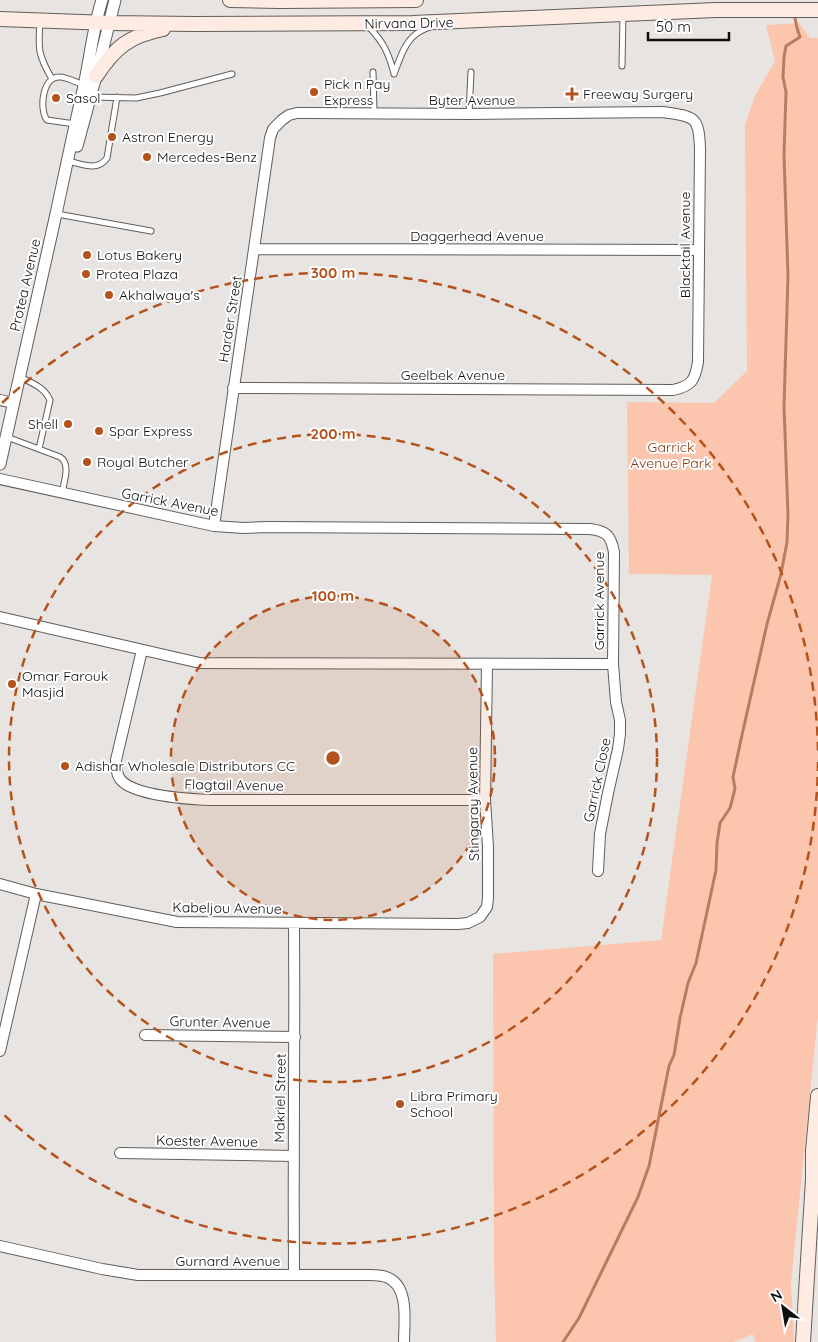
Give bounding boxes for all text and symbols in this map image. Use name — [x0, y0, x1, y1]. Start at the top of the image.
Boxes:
scale bar — [648, 10, 729, 42]
street label: Nirvana Drive — [364, 13, 454, 33]
text: 50 m — [656, 17, 691, 36]
place label: Pick n Pay Express — [324, 75, 391, 109]
place label: Freeway Surgery — [583, 85, 693, 103]
marker: Pick n Pay Express — [308, 86, 320, 98]
marker: Freeway Surgery — [565, 87, 579, 101]
place label: Sasol — [66, 89, 101, 107]
street label: Byter Avenue — [429, 91, 515, 109]
marker: Sasol — [50, 92, 62, 104]
place label: Astron Energy — [122, 128, 214, 146]
marker: Astron Energy — [106, 131, 118, 143]
place label: Mercedes-Benz — [157, 148, 257, 166]
marker: Mercedes-Benz — [141, 151, 153, 163]
street label: Blacktail Avenue — [676, 192, 694, 298]
street label: Daggerhead Avenue — [410, 227, 544, 245]
street label: Protea Avenue — [6, 237, 44, 333]
place label: Lotus Bakery — [97, 246, 182, 264]
marker: Lotus Bakery — [81, 249, 93, 261]
text: 300 m — [311, 263, 355, 282]
place label: Protea Plaza — [96, 265, 178, 283]
marker: Protea Plaza — [80, 268, 92, 280]
street label: Harder Street — [214, 274, 246, 364]
place label: Akhalwaya's — [119, 286, 200, 304]
marker: Akhalwaya's — [103, 289, 115, 301]
street label: Geelbek Avenue — [401, 366, 505, 384]
place label: Shell — [28, 415, 58, 433]
marker: Shell — [62, 418, 74, 430]
place label: Spar Express — [109, 422, 192, 440]
text: 200 m — [311, 424, 356, 443]
marker: Spar Express — [93, 425, 105, 437]
park label: Garrick Avenue Park — [630, 438, 712, 472]
place label: Royal Butcher — [97, 453, 189, 471]
marker: Royal Butcher — [81, 456, 93, 468]
street label: Garrick Avenue — [120, 484, 220, 520]
street label: Garrick Avenue — [590, 552, 608, 650]
text: 100 m — [312, 586, 354, 605]
place label: Omar Farouk Masjid — [22, 667, 108, 701]
marker: Omar Farouk Masjid — [6, 678, 18, 690]
street label: Garrick Close — [579, 736, 615, 824]
street label: Stingaray Avenue — [463, 747, 483, 861]
centre of rings — [324, 749, 342, 767]
place label: Adishar Wholesale Distributors CC — [75, 757, 295, 775]
marker: Adishar Wholesale Distributors CC — [59, 760, 71, 772]
street label: Flagtail Avenue — [184, 775, 284, 795]
street label: Kabeljou Avenue — [172, 898, 282, 918]
street label: Grunter Avenue — [169, 1012, 271, 1032]
street label: Makriel Street — [270, 1053, 290, 1143]
place label: Libra Primary School — [410, 1087, 498, 1121]
marker: Libra Primary School — [394, 1098, 406, 1110]
street label: Koester Avenue — [156, 1131, 258, 1151]
street label: Gurnard Avenue — [176, 1252, 281, 1270]
north arrow — [758, 1282, 808, 1332]
text: N — [767, 1285, 785, 1306]

